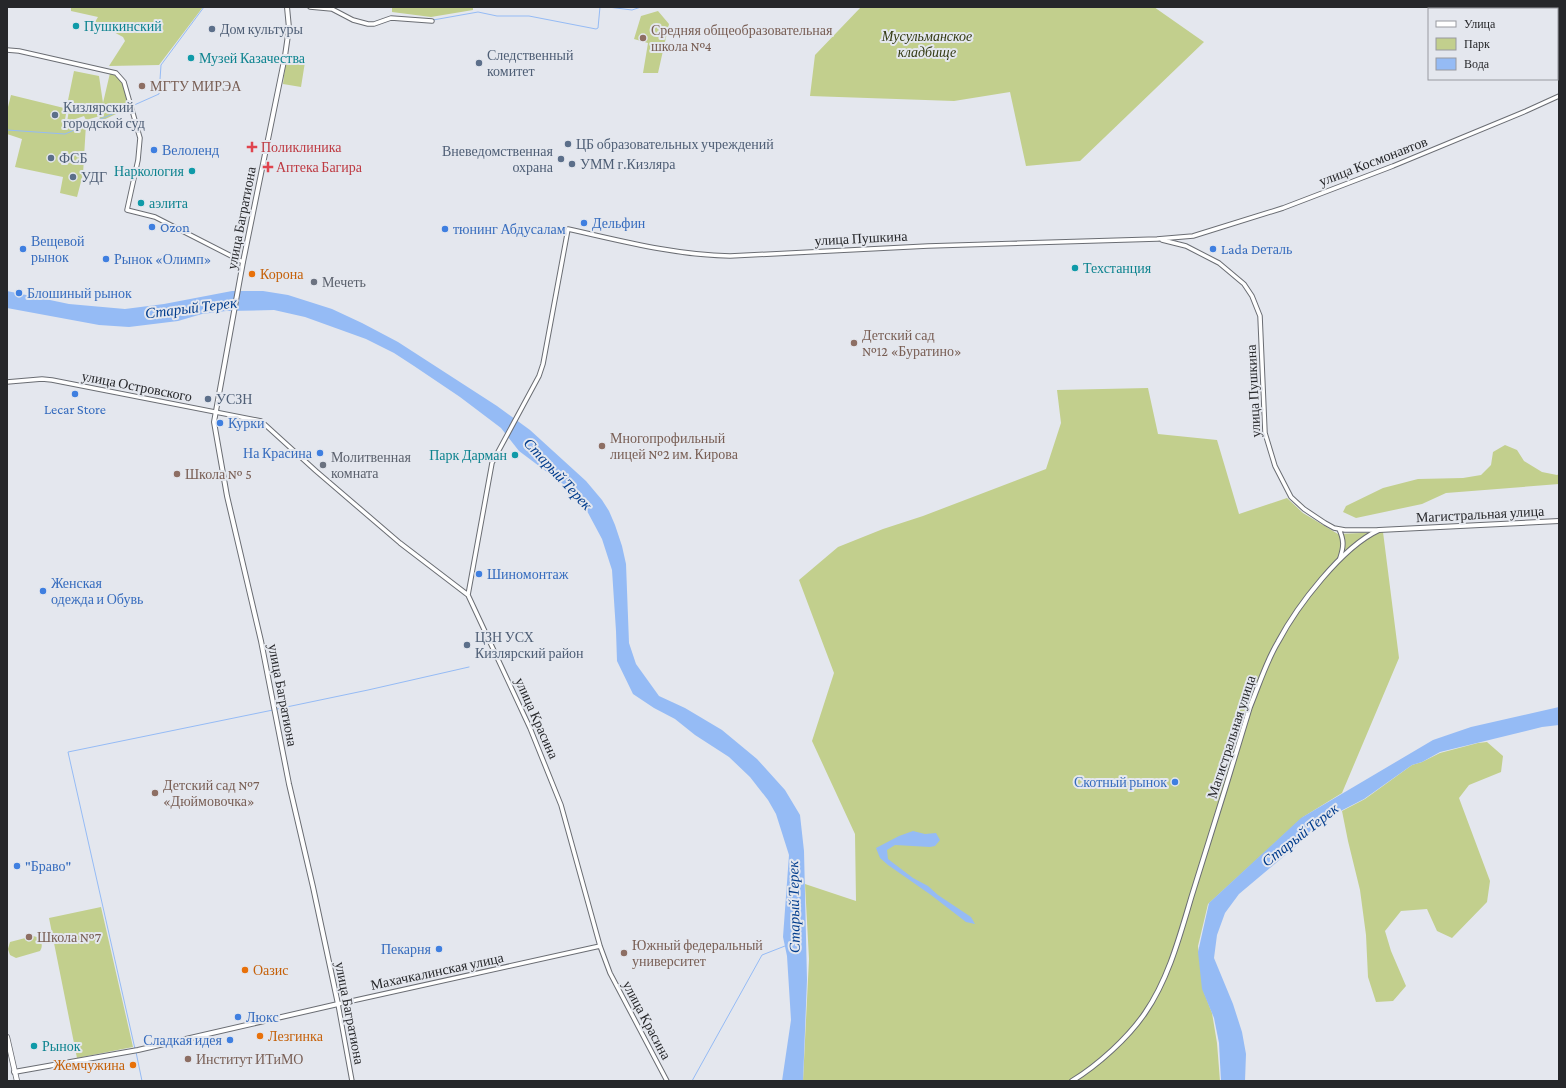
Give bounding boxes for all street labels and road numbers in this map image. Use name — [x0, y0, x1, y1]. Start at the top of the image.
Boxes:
street label: улица Космонавтов — [1317, 133, 1430, 189]
street label: улица Багратиона — [223, 164, 259, 271]
street label: улица Пушкина — [814, 228, 909, 248]
street label: улица Пушкина — [1243, 343, 1263, 438]
street label: улица Островского — [80, 367, 194, 405]
street label: Магистральная улица — [1415, 503, 1545, 525]
street label: улица Багратиона — [265, 642, 301, 749]
street label: Магистральная улица — [1204, 673, 1259, 801]
street label: улица Красина — [512, 675, 562, 762]
street label: Махачкалинская улица — [369, 949, 506, 993]
street label: улица Багратиона — [332, 960, 368, 1067]
street label: улица Красина — [619, 978, 675, 1063]

